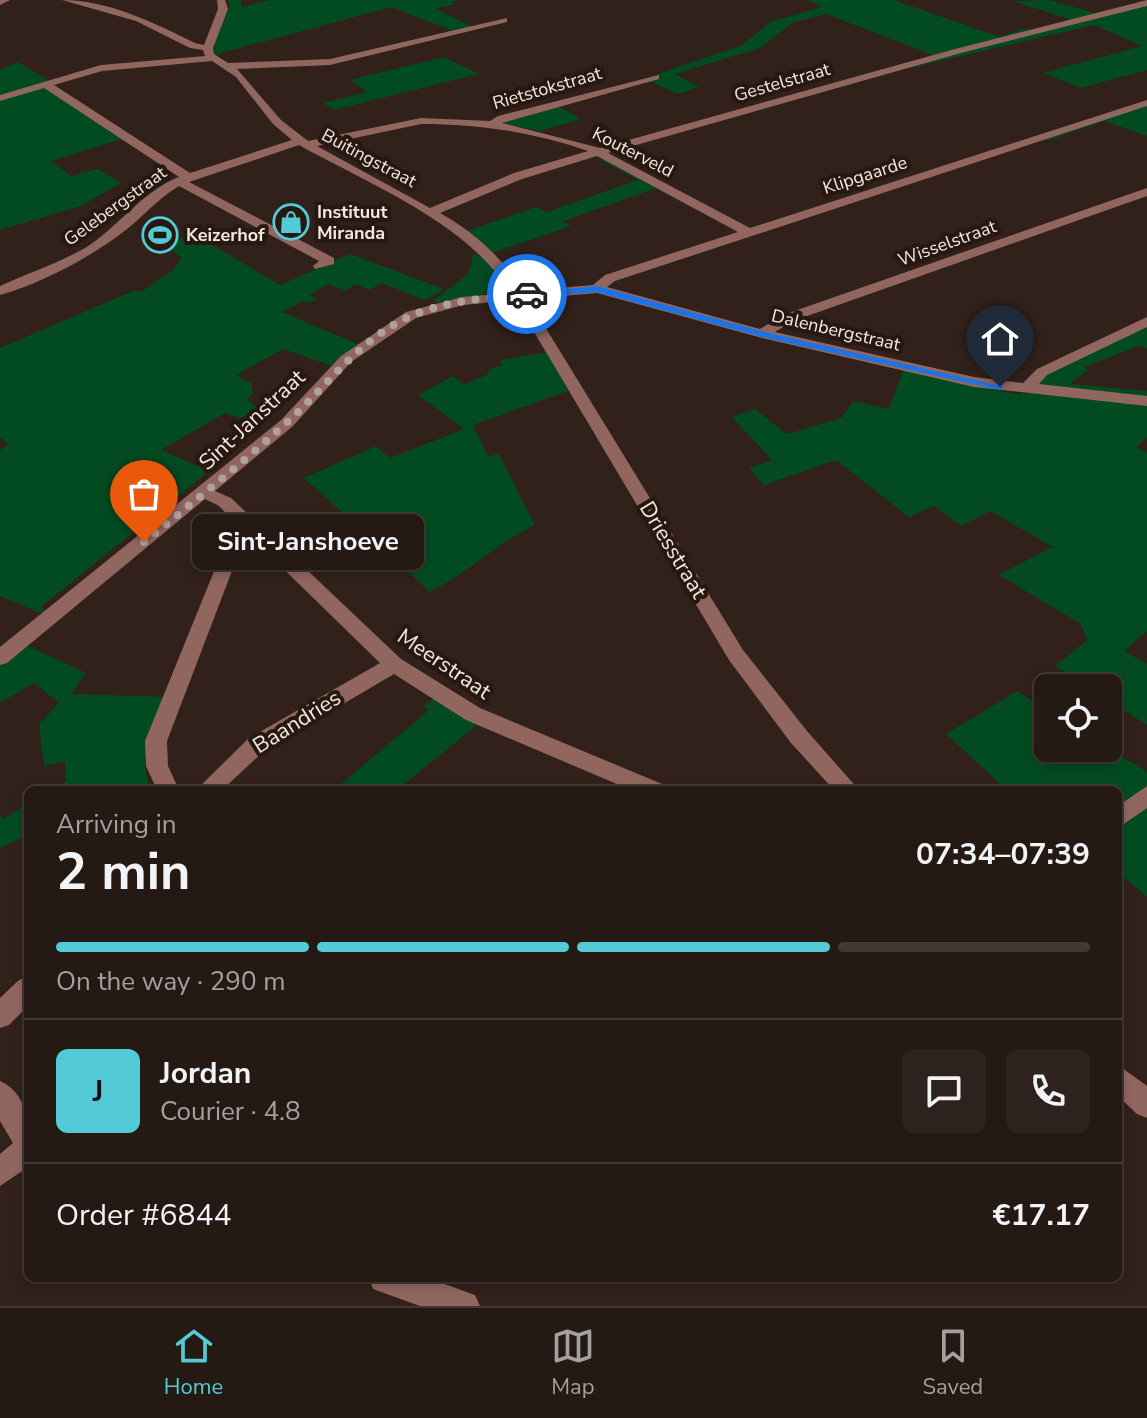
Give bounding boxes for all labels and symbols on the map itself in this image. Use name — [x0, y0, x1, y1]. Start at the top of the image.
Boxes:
street label: Gestelstraat — [731, 57, 833, 107]
street label: Rietstokstraat — [490, 61, 605, 115]
street label: Kouterveld — [588, 121, 678, 183]
street label: Buitingstraat — [317, 123, 421, 193]
street label: Klipgaarde — [820, 150, 910, 200]
street label: Gelebergstraat — [59, 160, 172, 251]
place label: Instituut Miranda — [317, 200, 388, 245]
shop icon: Instituut Miranda — [272, 203, 310, 241]
street label: Wisselstraat — [895, 214, 1000, 272]
sports icon: Keizerhof — [141, 216, 179, 254]
place label: Keizerhof — [186, 223, 265, 247]
courier — [487, 254, 567, 334]
street label: Dalenbergstraat — [769, 304, 903, 357]
pin — [966, 305, 1034, 387]
street label: Sint-Janstraat — [192, 363, 312, 477]
pin — [110, 460, 178, 542]
street label: Driesstraat — [632, 496, 714, 604]
callout: Sint-Janshoeve — [192, 514, 424, 570]
street label: Meerstraat — [391, 622, 497, 707]
street label: Baandries — [247, 683, 347, 761]

